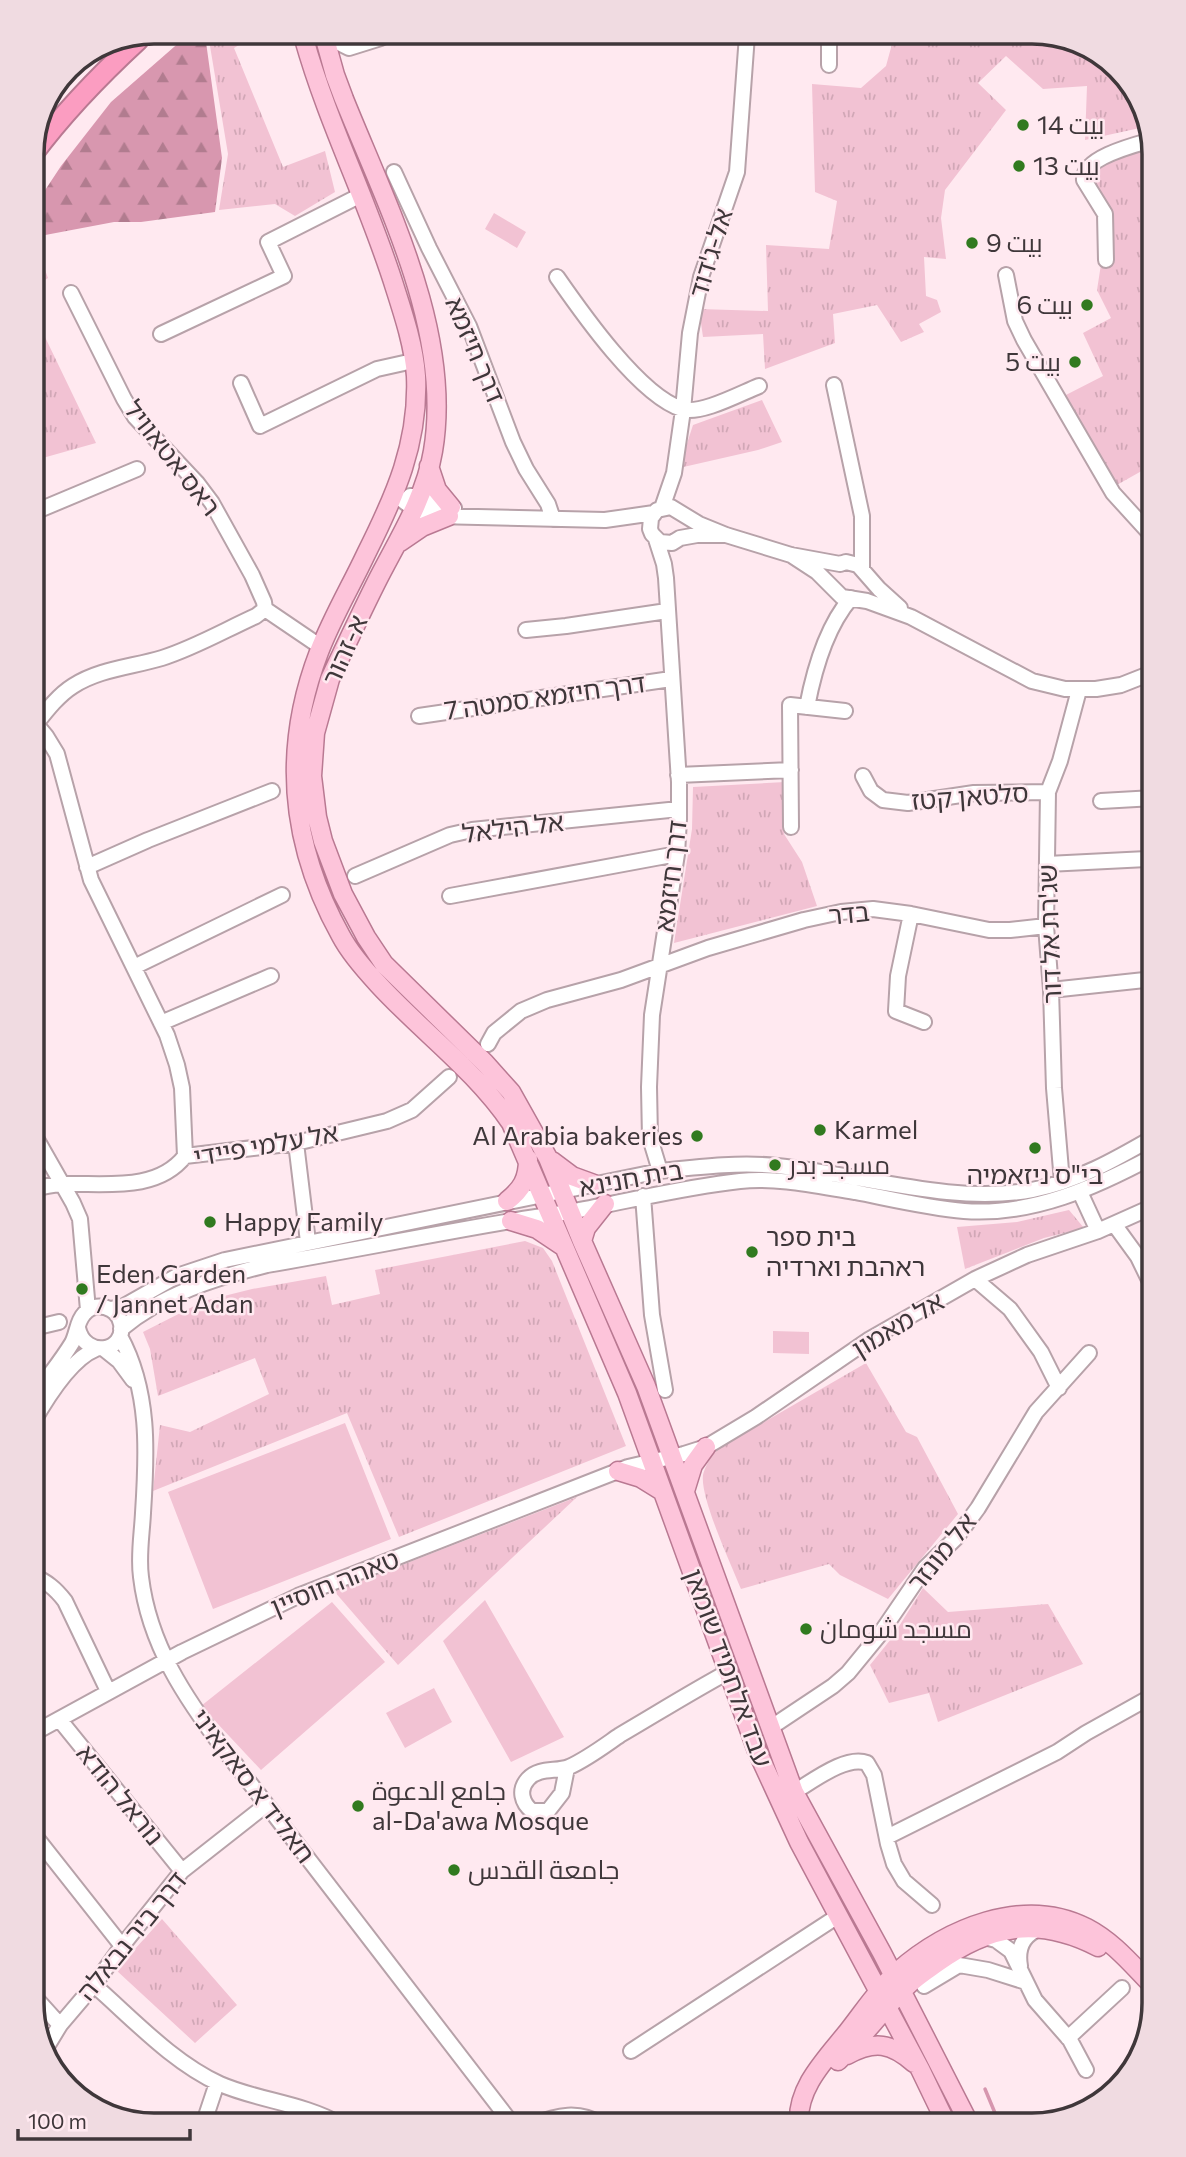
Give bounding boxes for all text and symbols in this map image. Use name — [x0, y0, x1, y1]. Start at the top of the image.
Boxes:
place label: بيت 14 — [1037, 108, 1105, 139]
marker: بيت 14 — [1015, 117, 1031, 133]
place label: بيت 13 — [1033, 149, 1100, 180]
marker: بيت 13 — [1011, 158, 1027, 174]
street label: אל-ג'דוד — [681, 204, 738, 301]
place label: بيت 9 — [986, 226, 1043, 257]
marker: بيت 9 — [964, 235, 980, 251]
place label: بيت 6 — [1016, 288, 1073, 319]
street label: דרך חיזמא — [440, 292, 513, 407]
marker: بيت 6 — [1079, 297, 1095, 313]
place label: بيت 5 — [1005, 345, 1061, 376]
marker: بيت 5 — [1067, 354, 1083, 370]
street label: ראס אטאוויל — [118, 393, 228, 521]
street label: א-זהור — [315, 610, 373, 689]
street label: דרך חיזמא סמטה 7 — [442, 666, 647, 725]
street label: סלטאן קטז — [910, 776, 1030, 815]
street label: אל הילאל — [460, 805, 565, 848]
street label: דרך חיזמא — [647, 818, 692, 934]
street label: שג'רת אל דור — [1031, 864, 1066, 1004]
street label: בדר — [827, 895, 871, 930]
place label: Karmel — [834, 1113, 918, 1144]
street label: אל עלמי פיידי — [191, 1116, 340, 1171]
place label: Al Arabia bakeries — [472, 1119, 683, 1150]
marker: Karmel — [812, 1122, 828, 1138]
marker: Al Arabia bakeries — [689, 1128, 705, 1144]
marker: בי"ס ניזאמיה — [1027, 1140, 1043, 1156]
place label: مسجد بدر — [787, 1148, 890, 1180]
street label: בית חנינא — [576, 1153, 685, 1202]
marker: مسجد بدر — [767, 1157, 783, 1173]
place label: בי"ס ניזאמיה — [967, 1158, 1103, 1189]
place label: Happy Family — [224, 1205, 383, 1236]
marker: Happy Family — [202, 1214, 218, 1230]
place label: בית ספר ראהבת וארדיה — [766, 1220, 925, 1281]
marker: בית ספר ראהבת וארדיה — [744, 1244, 760, 1260]
place label: Eden Garden / Jannet Adan — [96, 1257, 254, 1318]
marker: Eden Garden / Jannet Adan — [74, 1281, 90, 1297]
street label: אל מאמון — [846, 1284, 949, 1363]
street label: אל מונזר — [900, 1506, 982, 1596]
street label: טאהה חוסיין — [266, 1542, 403, 1621]
street label: עבד אלחמיד שומאן — [679, 1564, 780, 1771]
place label: مسجد شومان — [820, 1612, 972, 1644]
marker: مسجد شومان — [798, 1621, 814, 1637]
street label: חאליד א סאקאיני — [186, 1702, 322, 1868]
street label: נוראל הודא — [71, 1737, 171, 1851]
place label: جامع الدعوة al-Da'awa Mosque — [372, 1774, 589, 1835]
marker: جامع الدعوة al-Da'awa Mosque — [350, 1798, 366, 1814]
place label: جامعة القدس — [468, 1853, 620, 1886]
marker: جامعة القدس — [446, 1862, 462, 1878]
street label: דרך ביר נבאלה — [69, 1864, 192, 2006]
scale bar — [18, 2098, 189, 2142]
text: 100 m — [28, 2108, 87, 2133]

